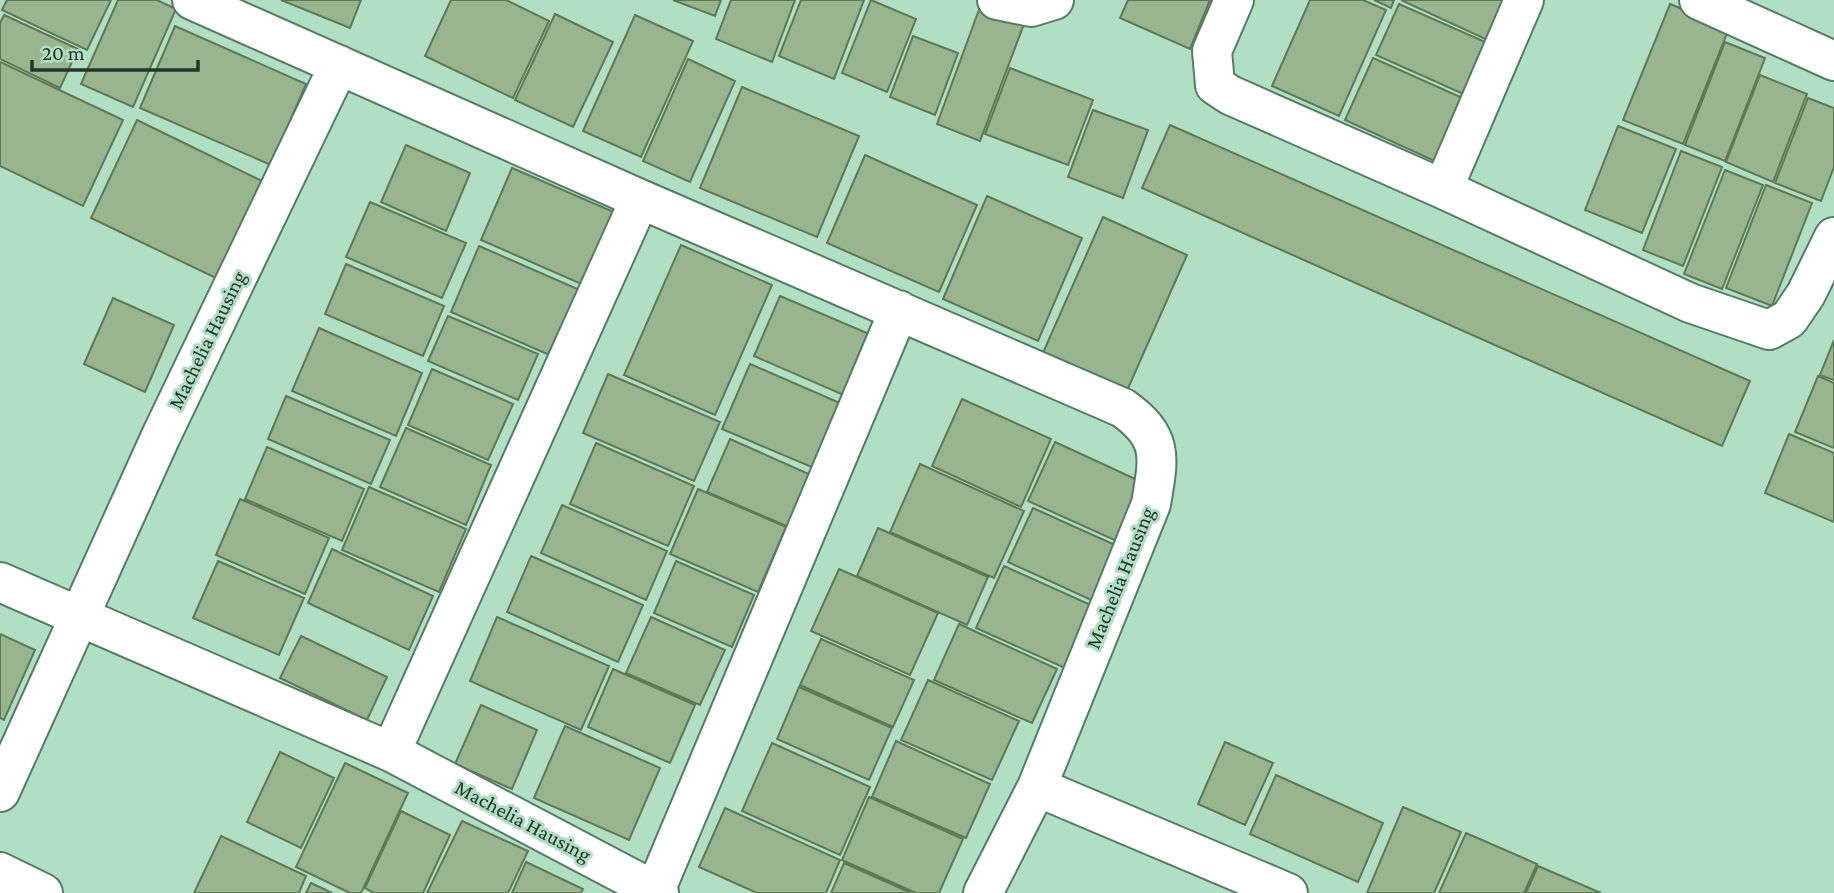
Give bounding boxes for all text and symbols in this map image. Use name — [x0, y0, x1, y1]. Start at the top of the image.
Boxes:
scale bar — [32, 28, 198, 72]
text: 20 m — [42, 41, 85, 65]
street label: Machelia Hausing — [163, 267, 251, 413]
street label: Machelia Hausing — [1081, 504, 1159, 652]
street label: Machelia Hausing — [451, 775, 595, 867]

